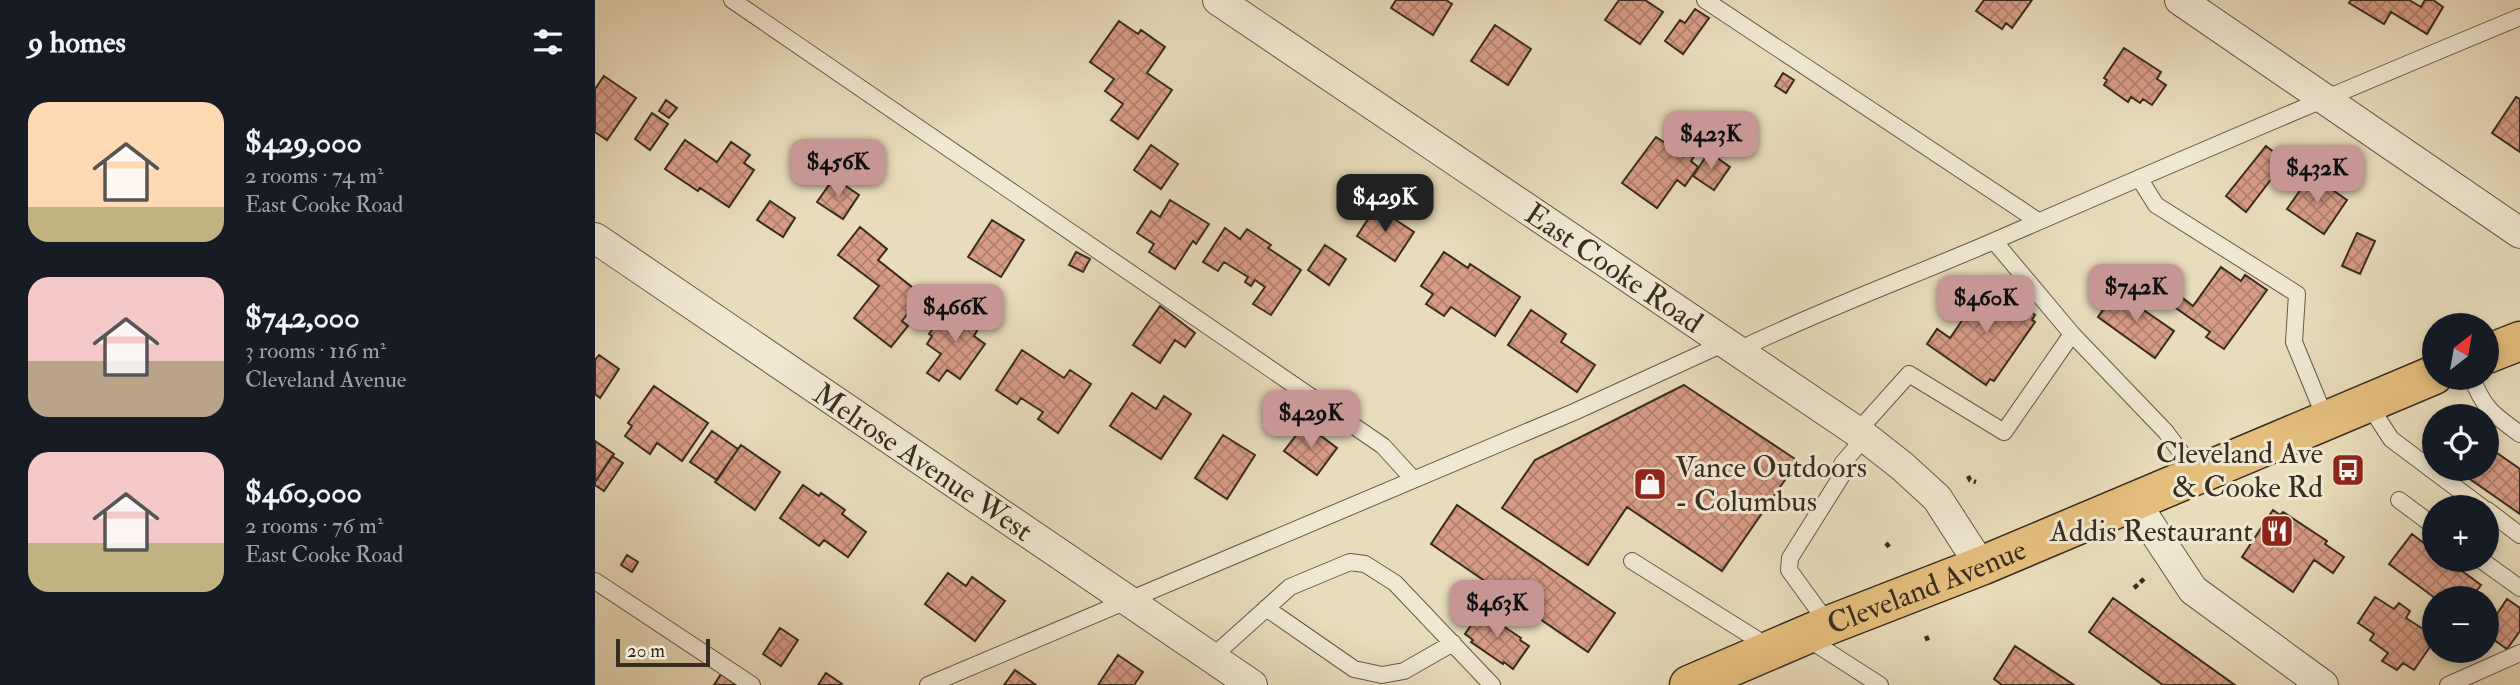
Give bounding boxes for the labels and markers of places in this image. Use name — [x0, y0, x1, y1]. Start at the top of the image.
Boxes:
pin: $423K — [1662, 111, 1760, 171]
pin: $456K — [789, 140, 887, 199]
pin: $432K — [2268, 146, 2366, 205]
pin: $429K — [1336, 174, 1434, 234]
pin: $742K — [2087, 264, 2185, 324]
pin: $460K — [1937, 276, 2035, 335]
pin: $466K — [906, 284, 1004, 344]
pin: $429K — [1262, 391, 1360, 450]
place label: Cleveland Ave & Cooke Rd — [2156, 435, 2323, 506]
place label: Vance Outdoors - Columbus — [1675, 449, 1867, 520]
bus stop icon: Cleveland Ave & Cooke Rd — [2329, 451, 2367, 489]
shop icon: Vance Outdoors - Columbus — [1631, 465, 1669, 503]
restaurant icon: Addis Restaurant — [2258, 512, 2296, 550]
place label: Addis Restaurant — [2049, 513, 2253, 550]
pin: $463K — [1448, 580, 1546, 640]

